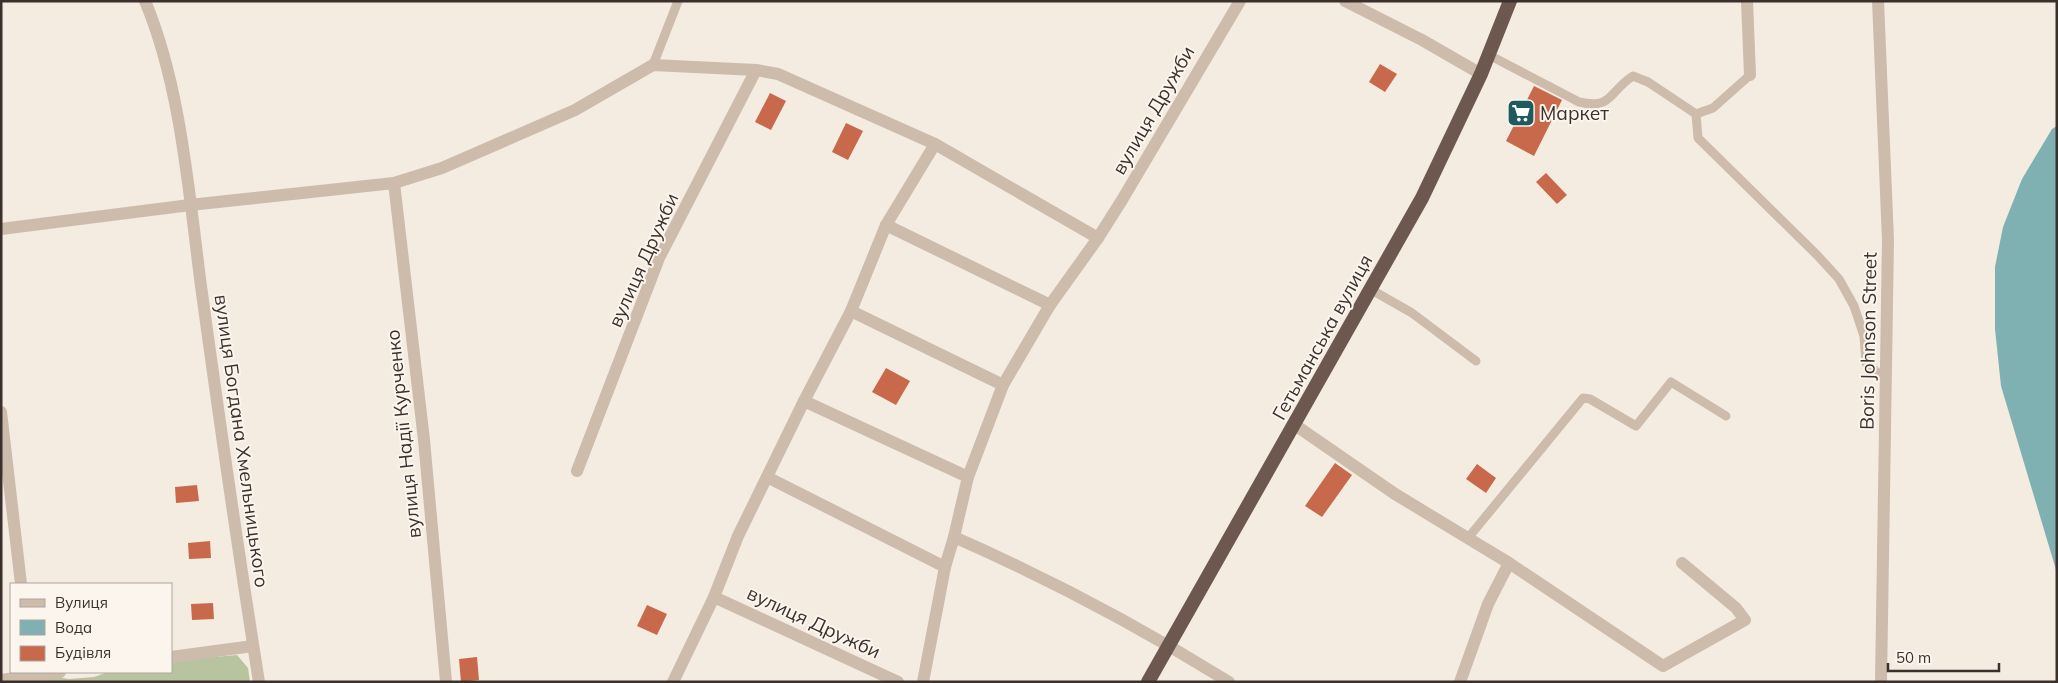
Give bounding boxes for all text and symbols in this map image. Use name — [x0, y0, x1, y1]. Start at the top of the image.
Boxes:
street label: вулиця Дружби — [1106, 41, 1200, 179]
supermarket icon: Маркет — [1506, 98, 1536, 128]
place label: Маркет — [1540, 101, 1609, 125]
street label: вулиця Дружби — [603, 189, 683, 331]
street label: Гетьманська вулиця — [1267, 250, 1377, 424]
street label: Boris Johnson Street — [1854, 252, 1882, 430]
street label: вулиця Богдана Хмельницького — [210, 293, 274, 589]
street label: вулиця Надії Курченко — [380, 329, 426, 539]
street label: вулиця Дружби — [743, 581, 885, 663]
legend — [10, 583, 172, 673]
text: Вулиця — [55, 593, 108, 612]
text: Вода — [55, 618, 92, 637]
scale bar — [1888, 640, 1999, 672]
text: Будівля — [55, 643, 111, 662]
text: 50 m — [1896, 648, 1931, 667]

